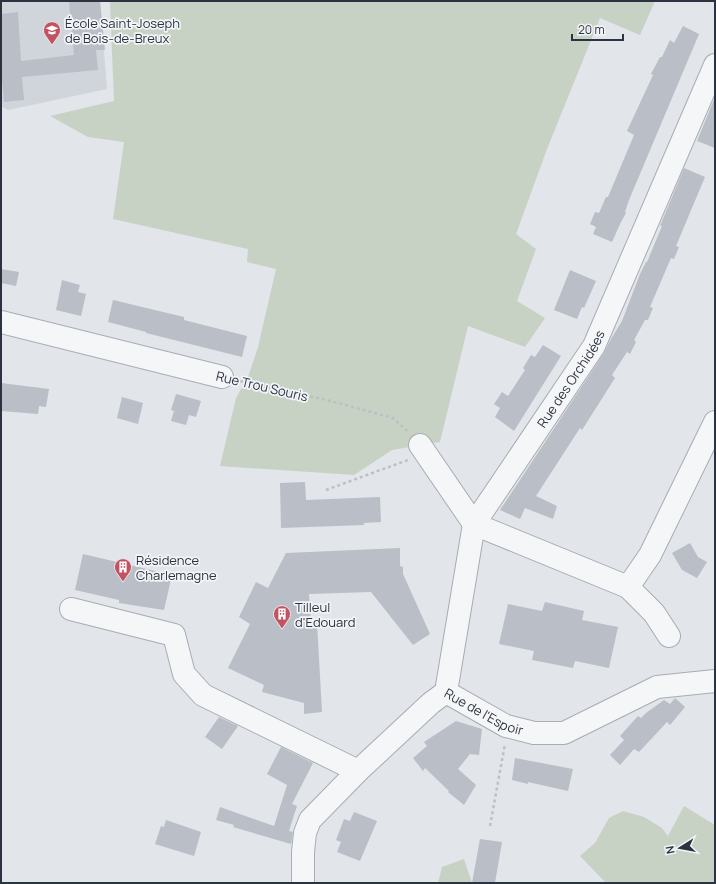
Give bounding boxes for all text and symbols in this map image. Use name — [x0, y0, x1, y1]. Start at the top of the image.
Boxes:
place label: École Saint-Joseph de Bois-de-Breux — [65, 14, 180, 47]
scale bar — [572, 16, 623, 42]
school or university icon: École Saint-Joseph de Bois-de-Breux — [42, 20, 62, 45]
text: 20 m — [578, 21, 605, 38]
street label: Rue des Orchidées — [533, 327, 609, 431]
street label: Rue Trou Souris — [214, 367, 310, 405]
place label: Résidence Charlemagne — [136, 551, 217, 584]
building icon: Résidence Charlemagne — [113, 557, 133, 582]
place label: Tilleul d'Edouard — [295, 598, 355, 631]
building icon: Tilleul d'Edouard — [272, 604, 292, 629]
street label: Rue de l'Espoir — [441, 684, 525, 739]
north arrow — [660, 828, 700, 868]
text: N — [662, 845, 678, 855]

